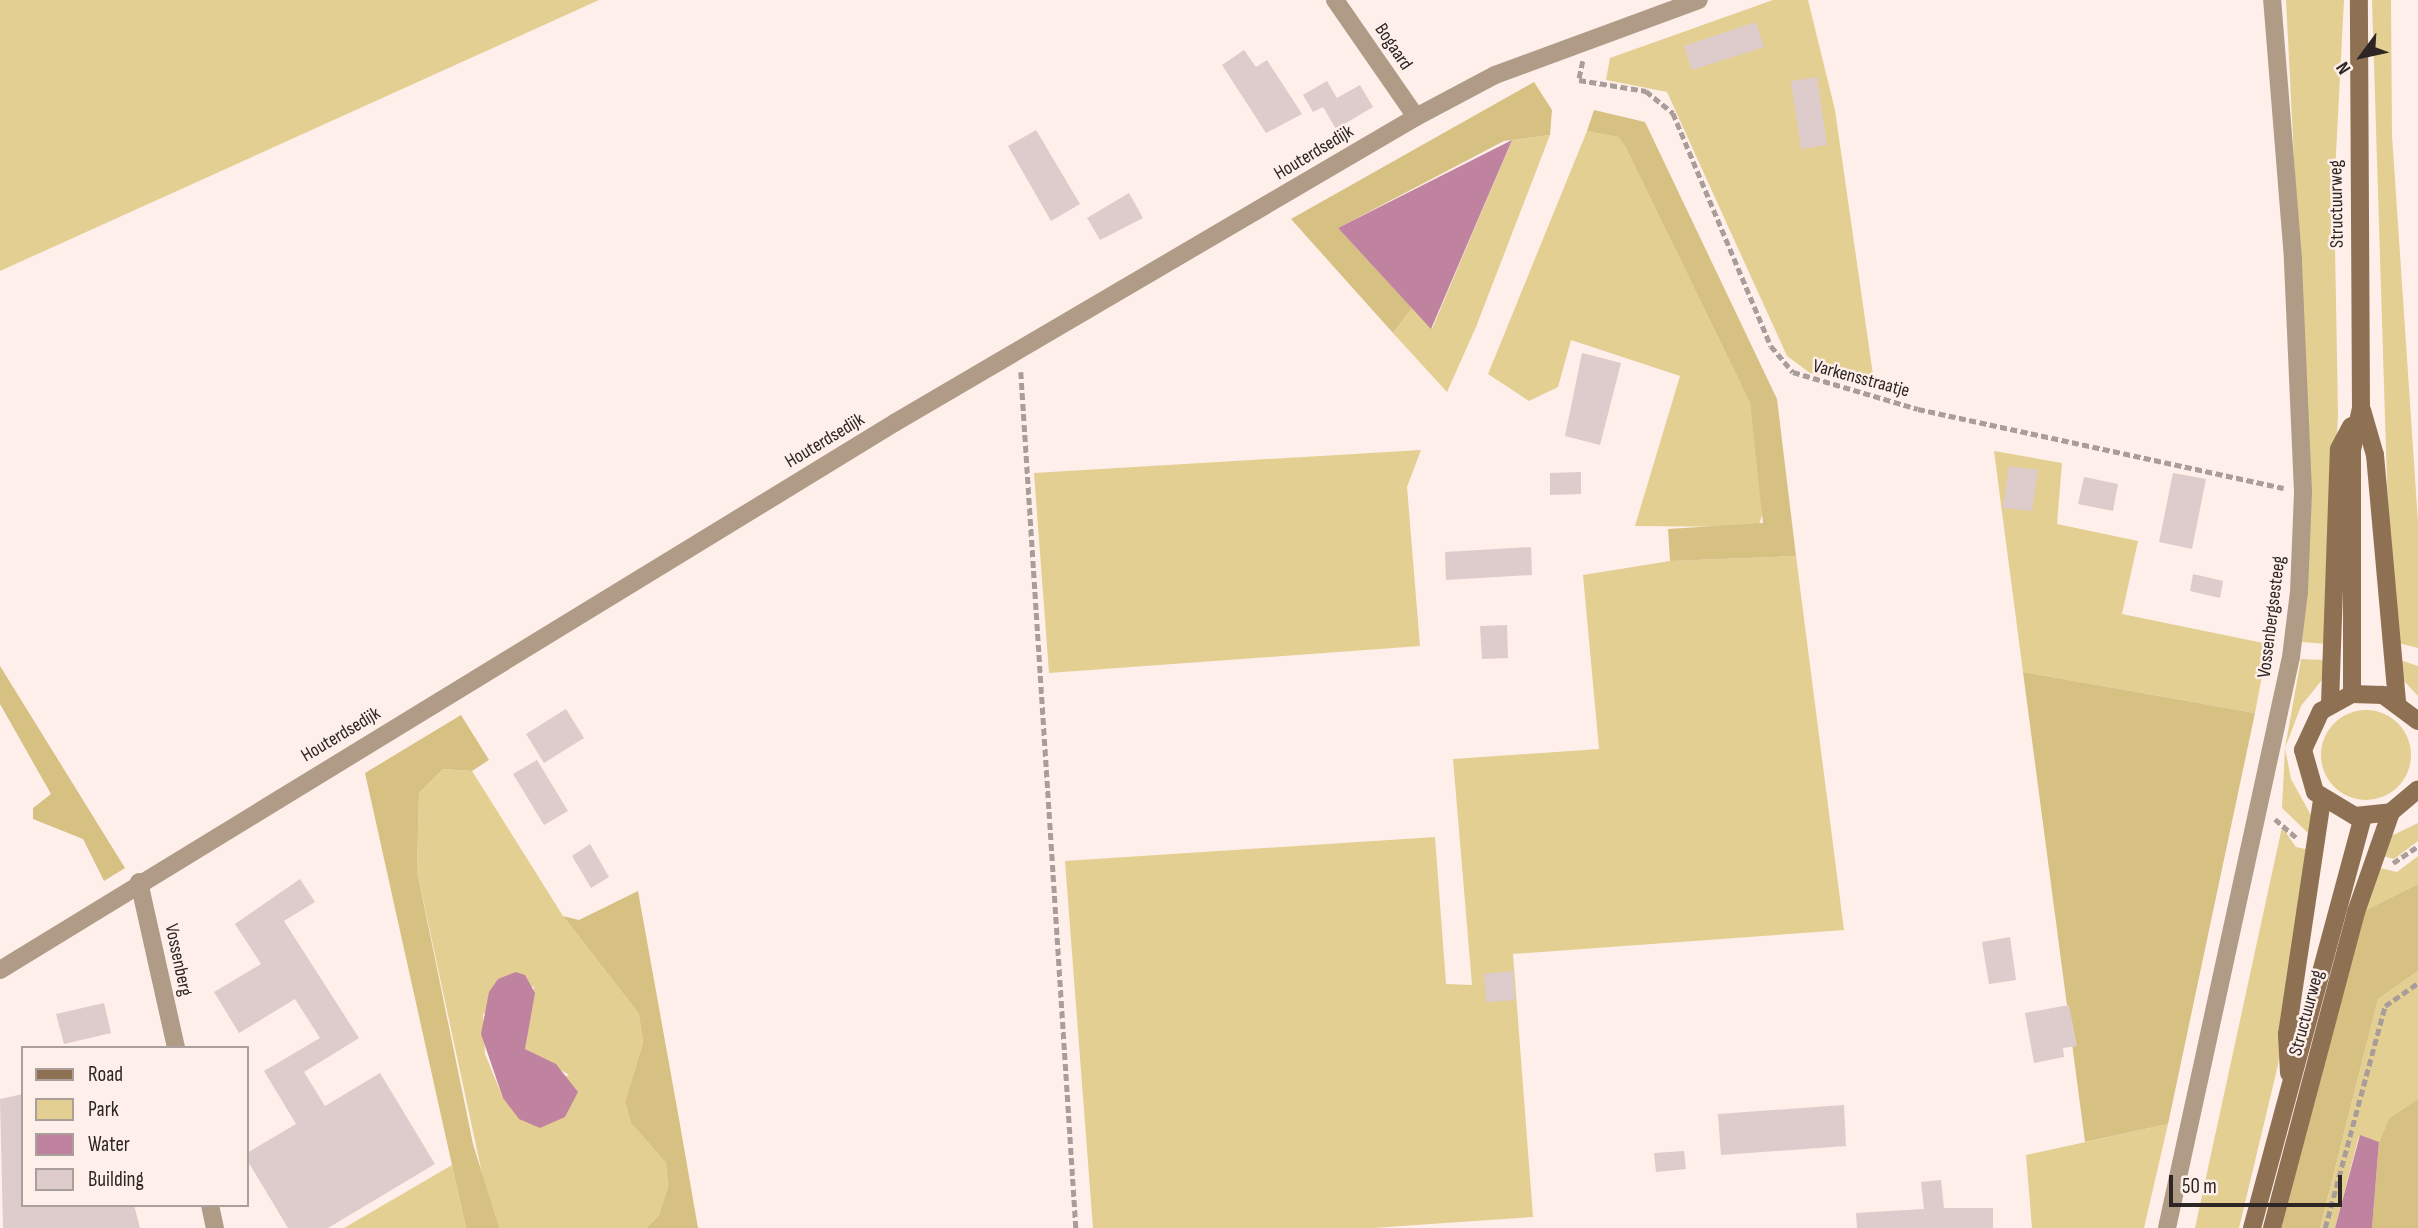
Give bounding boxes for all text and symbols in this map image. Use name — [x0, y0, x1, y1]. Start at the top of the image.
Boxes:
street label: Bogaard — [1369, 19, 1417, 75]
north arrow — [2327, 21, 2397, 91]
text: N — [2332, 57, 2356, 78]
street label: Houterdsedijk — [1270, 120, 1358, 186]
street label: Structuurweg — [2325, 160, 2349, 248]
street label: Varkensstraatje — [1810, 355, 1912, 403]
street label: Houterdsedijk — [781, 408, 869, 474]
street label: Vossenbergsesteeg — [2253, 555, 2291, 679]
street label: Houterdsedijk — [297, 702, 385, 768]
street label: Vossenberg — [159, 922, 197, 998]
street label: Structuurweg — [2285, 968, 2329, 1058]
legend — [21, 1046, 248, 1207]
text: Road — [88, 1062, 123, 1087]
text: Park — [88, 1097, 119, 1122]
text: Water — [88, 1132, 130, 1157]
scale bar — [2173, 1162, 2346, 1206]
text: Building — [88, 1167, 144, 1192]
text: 50 m — [2182, 1174, 2217, 1199]

